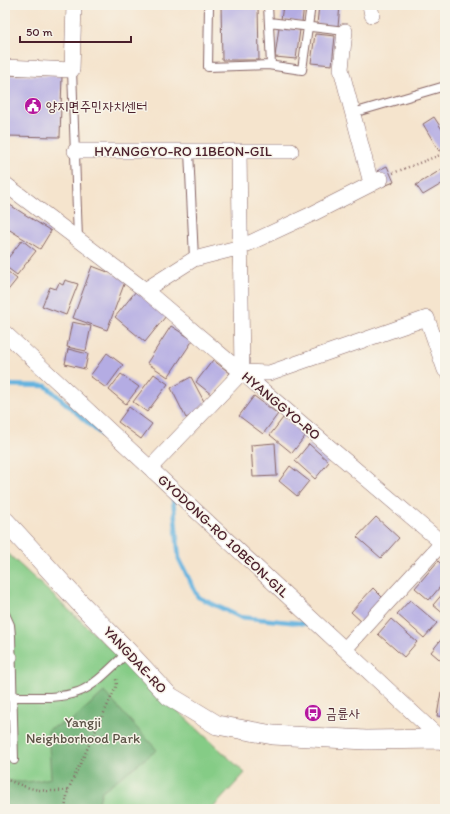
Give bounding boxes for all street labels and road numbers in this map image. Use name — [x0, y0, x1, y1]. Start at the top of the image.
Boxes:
street label: HYANGGYO-RO 11BEON-GIL — [94, 143, 272, 160]
street label: HYANGGYO-RO — [238, 368, 324, 444]
street label: GYODONG-RO 10BEON-GIL — [154, 471, 292, 601]
street label: YANGDAE-RO — [100, 623, 170, 697]

